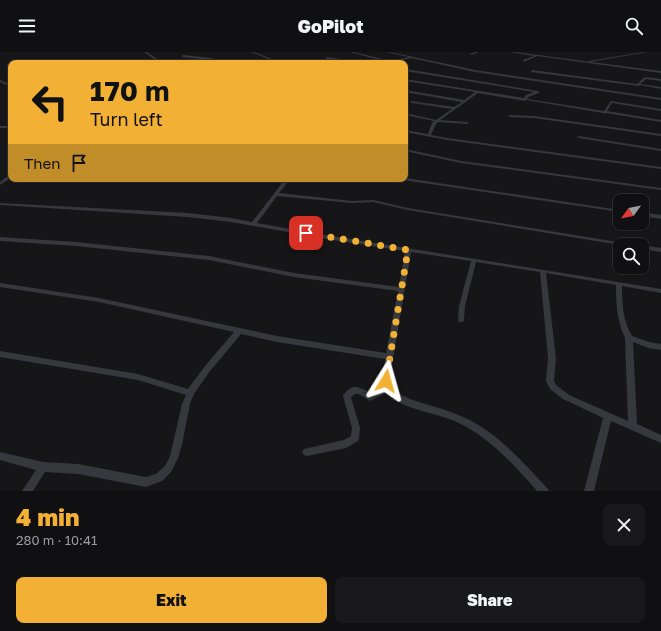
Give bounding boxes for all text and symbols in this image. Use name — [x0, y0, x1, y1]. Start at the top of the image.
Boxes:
icon: menu — [16, 15, 38, 37]
text: GoPilot — [297, 15, 364, 37]
icon: search — [623, 15, 645, 37]
text: 170 m — [90, 74, 169, 107]
icon: left — [24, 76, 76, 128]
text: Turn left — [90, 108, 163, 130]
icon: arrive — [68, 152, 90, 174]
text: Then — [24, 154, 60, 172]
north arrow — [613, 194, 649, 230]
map controls — [613, 194, 649, 274]
pin — [289, 216, 323, 250]
icon: arrive — [295, 222, 317, 244]
button: search — [613, 238, 649, 274]
position arrow — [365, 360, 407, 402]
text: 4 min — [16, 502, 80, 531]
button: close — [603, 504, 645, 546]
text: 280 m · 10:41 — [16, 532, 97, 548]
button: Exit — [16, 577, 327, 623]
button: Share — [335, 577, 645, 623]

